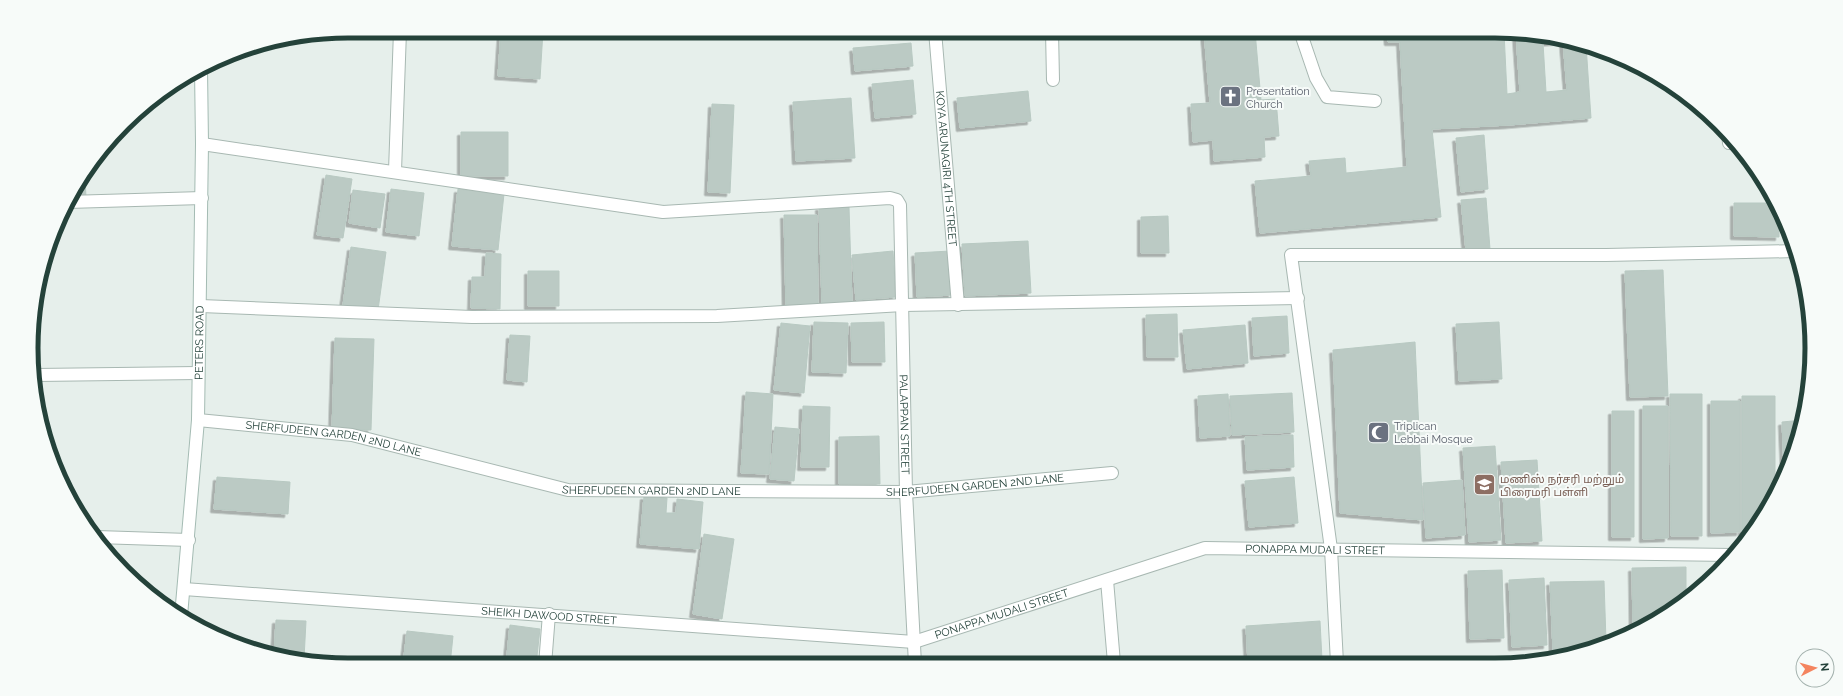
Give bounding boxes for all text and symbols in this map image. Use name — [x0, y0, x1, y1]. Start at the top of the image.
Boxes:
church icon: Presentation Church — [1218, 84, 1244, 110]
place label: Presentation Church — [1246, 85, 1310, 111]
street label: KOYA ARUNAGIRI 4TH STREET — [933, 90, 959, 247]
street label: PETERS ROAD — [193, 305, 207, 380]
street label: PALAPPAN STREET — [897, 374, 912, 475]
street label: SHERFUDEEN GARDEN 2ND LANE — [245, 419, 423, 460]
mosque icon: Triplican Lebbai Mosque — [1365, 419, 1391, 445]
place label: Triplican Lebbai Mosque — [1394, 420, 1473, 446]
street label: SHERFUDEEN GARDEN 2ND LANE — [886, 471, 1065, 499]
school or university icon: மணிஸ் நர்சரி மற்றும் பிரைமரி பள்ளி — [1472, 472, 1498, 498]
place label: மணிஸ் நர்சரி மற்றும் பிரைமரி பள்ளி — [1500, 473, 1624, 499]
street label: SHERFUDEEN GARDEN 2ND LANE — [561, 483, 741, 498]
street label: PONAPPA MUDALI STREET — [1245, 543, 1386, 557]
street label: PONAPPA MUDALI STREET — [933, 586, 1071, 642]
street label: SHEIKH DAWOOD STREET — [481, 605, 617, 627]
north arrow — [1795, 648, 1835, 688]
text: N — [1818, 662, 1831, 672]

